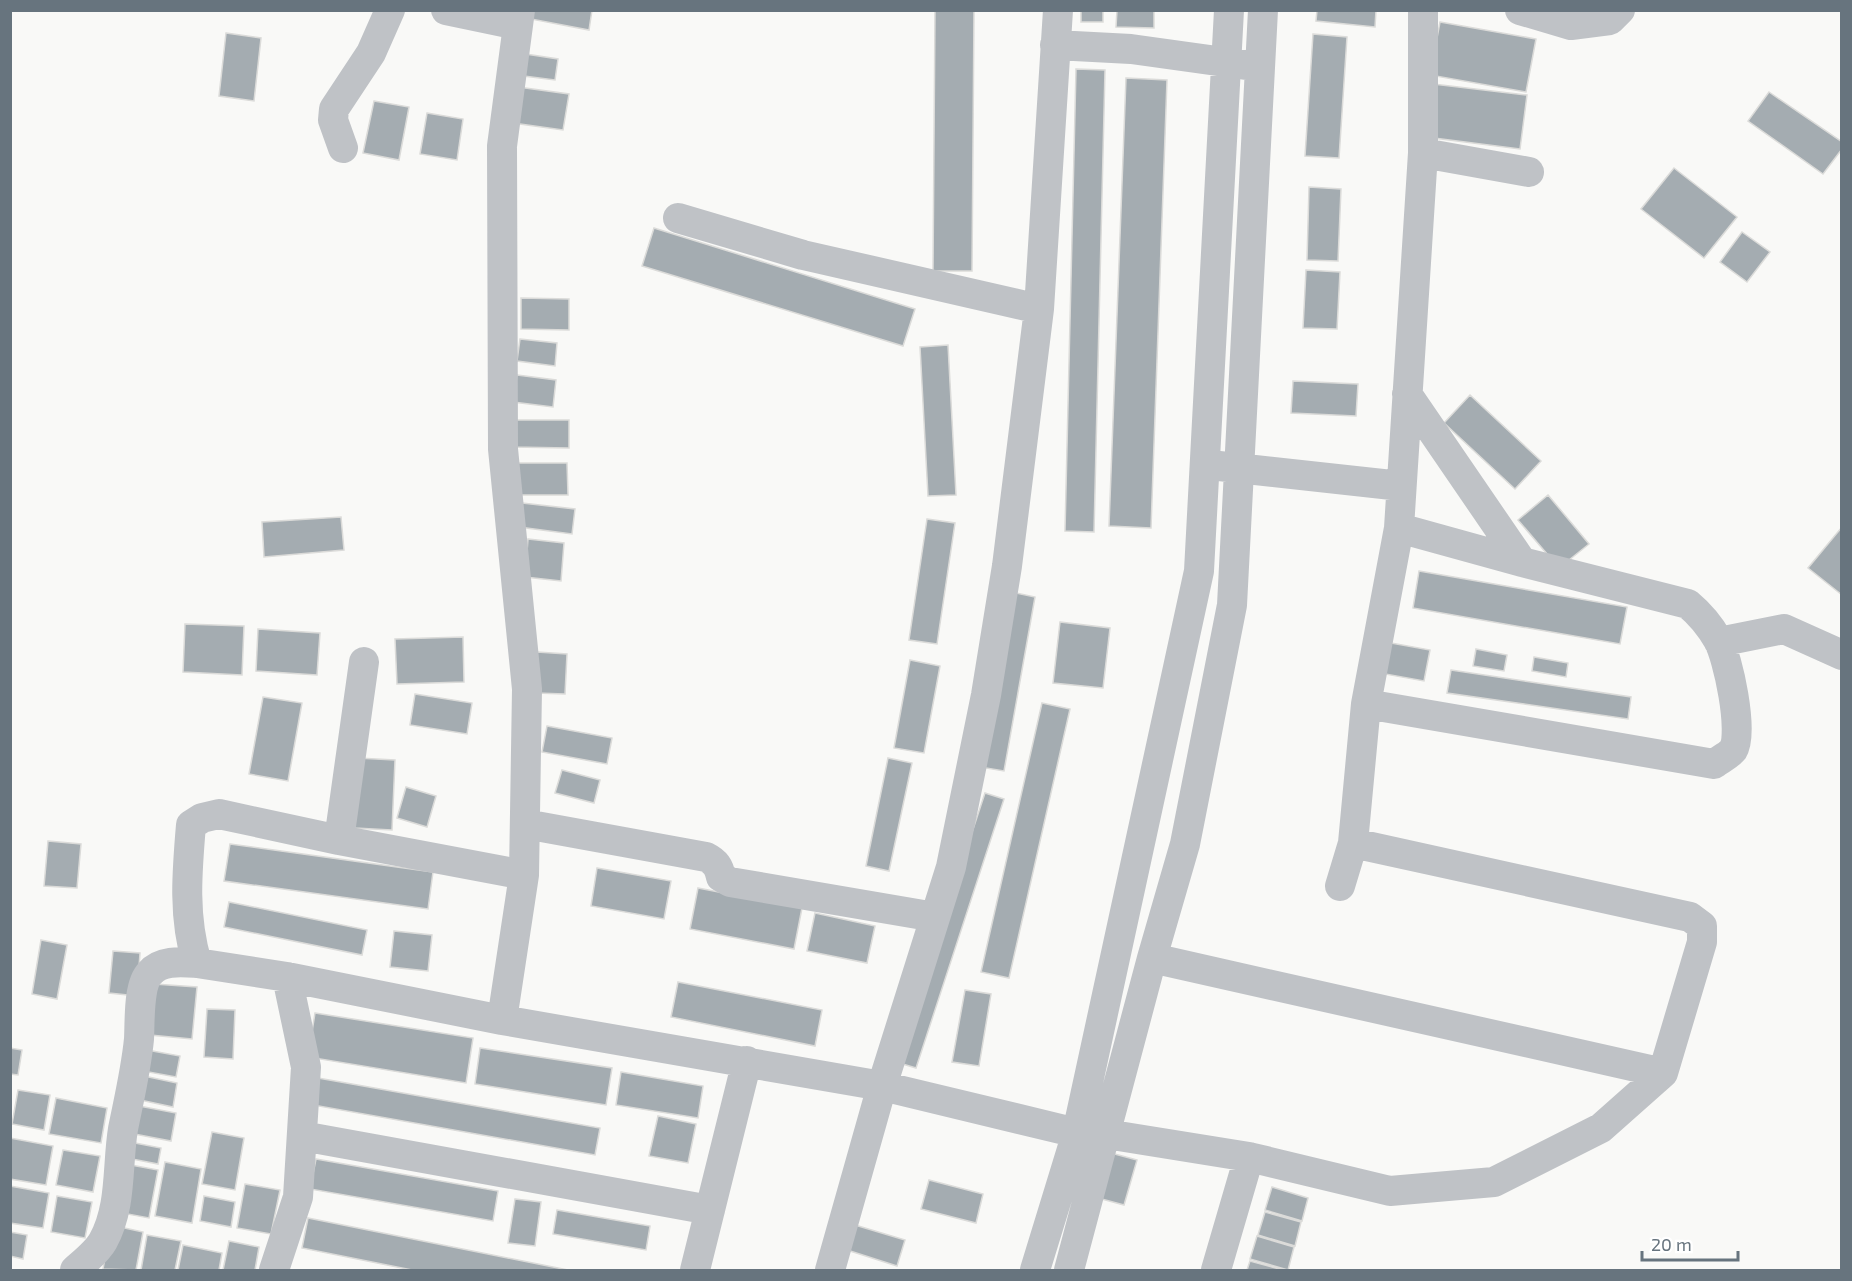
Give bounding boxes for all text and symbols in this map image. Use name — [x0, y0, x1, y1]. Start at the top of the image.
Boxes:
scale bar — [1642, 1224, 1738, 1262]
text: 20 m — [1651, 1233, 1692, 1255]

